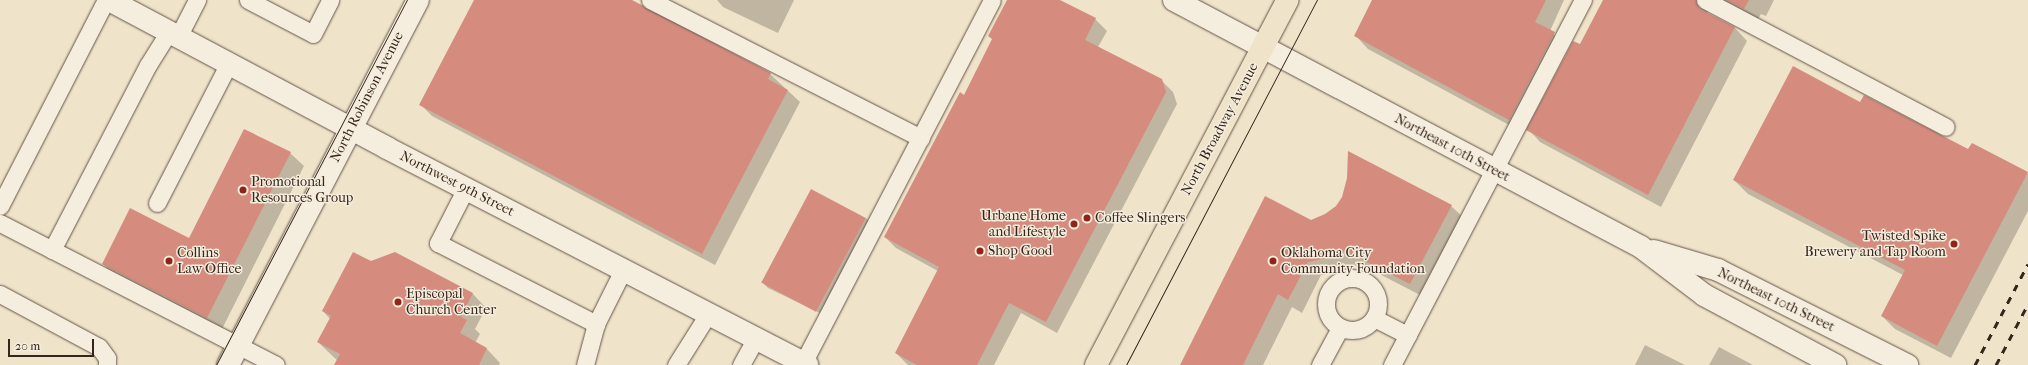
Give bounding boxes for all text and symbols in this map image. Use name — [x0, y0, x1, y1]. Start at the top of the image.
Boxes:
street label: North Robinson Avenue — [327, 29, 407, 165]
street label: North Broadway Avenue — [1178, 60, 1262, 198]
street label: Northeast 10th Street — [1391, 110, 1513, 186]
street label: Northwest 9th Street — [397, 148, 517, 220]
place label: Promotional Resources Group — [251, 174, 353, 206]
marker: Promotional Resources Group — [238, 185, 248, 195]
place label: Urbane Home and Lifestyle — [981, 208, 1066, 240]
place label: Coffee Slingers — [1095, 210, 1186, 226]
marker: Coffee Slingers — [1082, 213, 1092, 223]
marker: Urbane Home and Lifestyle — [1069, 219, 1079, 229]
place label: Twisted Spike Brewery and Tap Room — [1805, 228, 1946, 260]
marker: Twisted Spike Brewery and Tap Room — [1949, 239, 1959, 249]
place label: Shop Good — [988, 243, 1052, 259]
place label: Collins Law Office — [177, 245, 242, 278]
place label: Oklahoma City Community Foundation — [1281, 245, 1425, 278]
marker: Shop Good — [975, 246, 985, 256]
marker: Collins Law Office — [164, 256, 174, 266]
marker: Oklahoma City Community Foundation — [1268, 256, 1278, 266]
street label: Northeast 10th Street — [1715, 264, 1837, 336]
place label: Episcopal Church Center — [406, 286, 496, 318]
marker: Episcopal Church Center — [393, 297, 403, 307]
scale bar — [10, 331, 96, 357]
text: 20 m — [15, 339, 40, 353]

